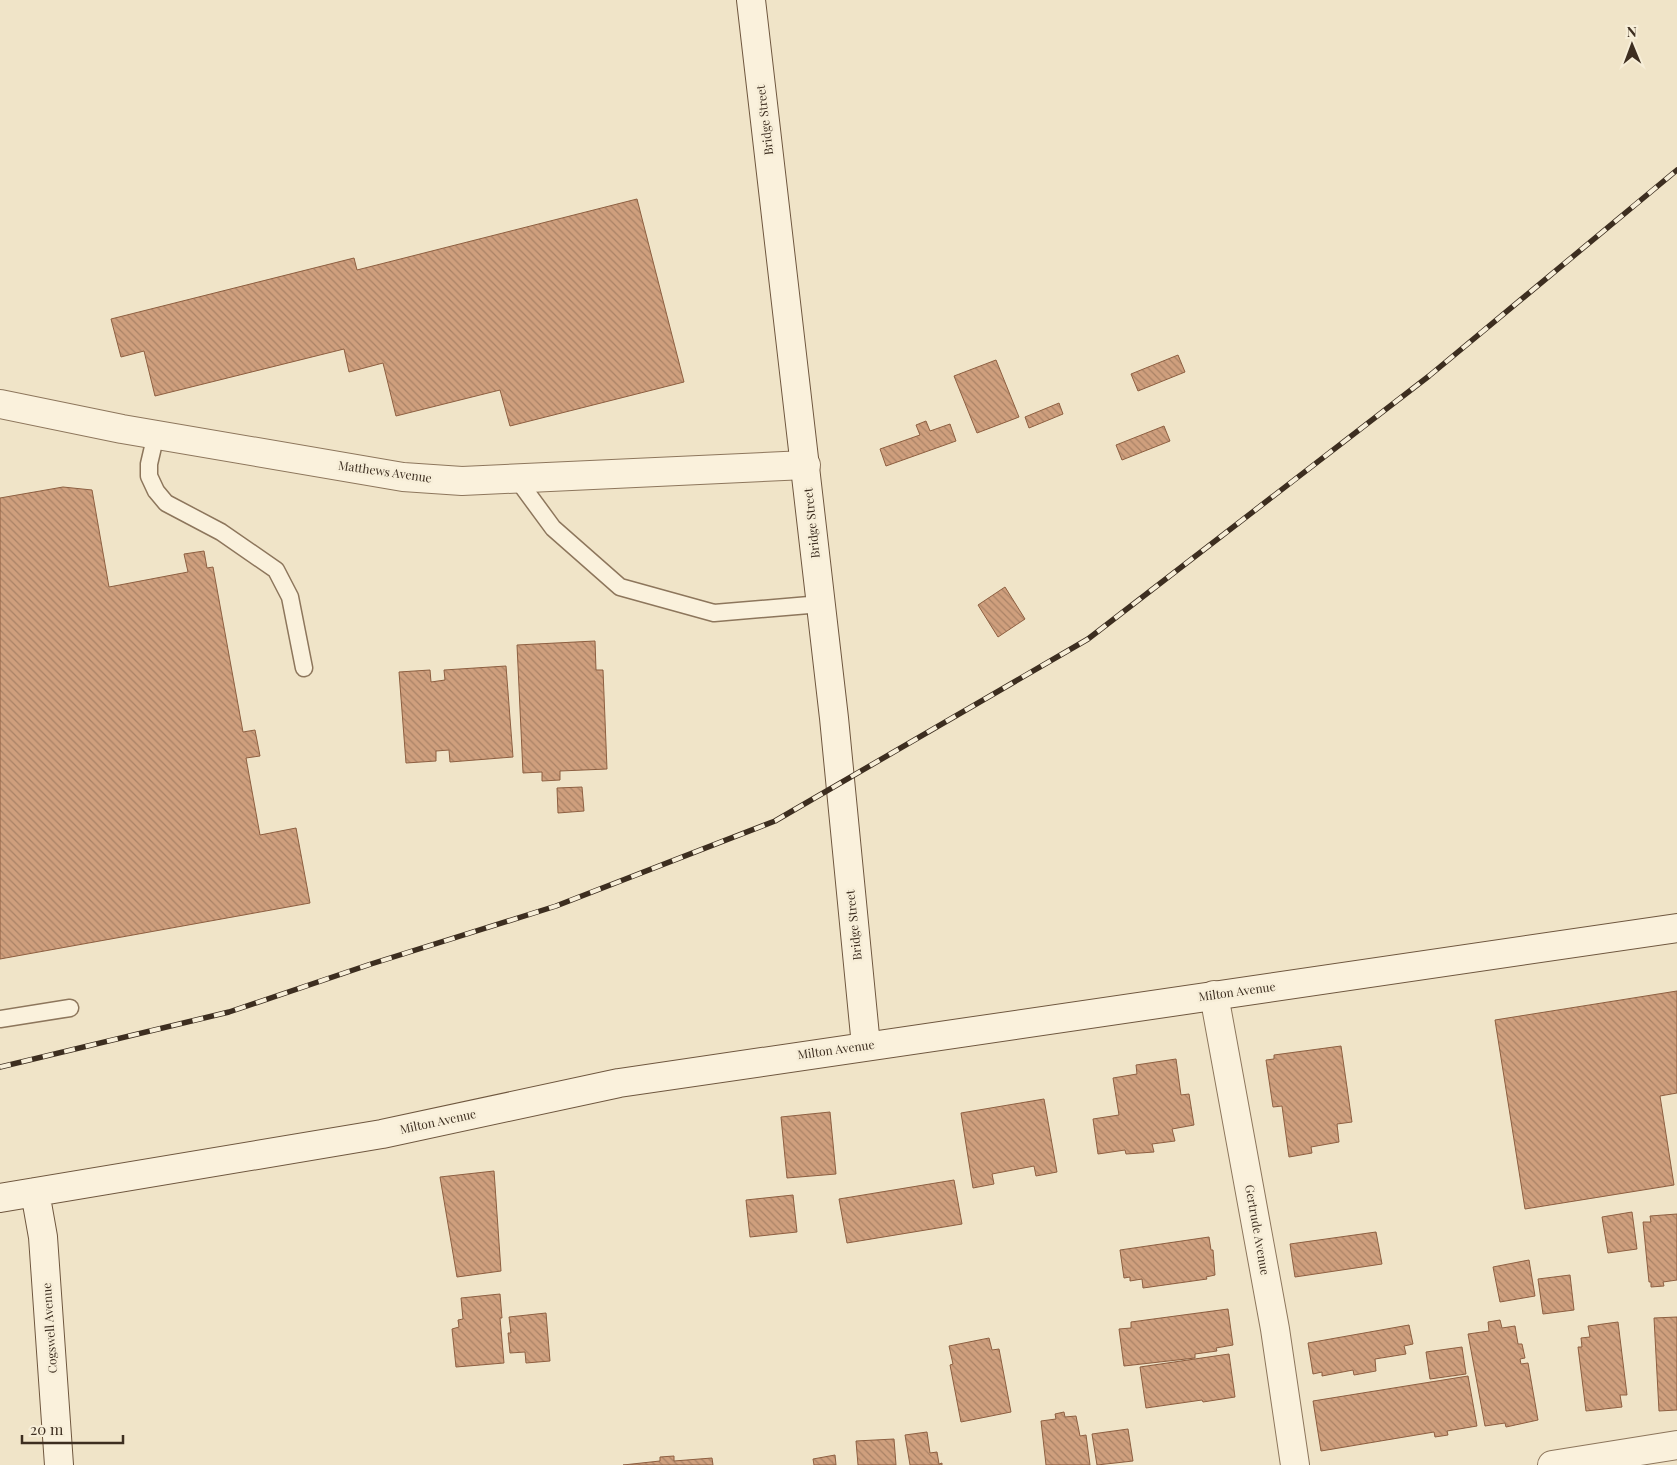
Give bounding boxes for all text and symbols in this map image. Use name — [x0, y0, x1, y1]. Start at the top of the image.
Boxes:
north arrow — [1607, 20, 1657, 70]
text: N — [1627, 22, 1637, 41]
street label: Bridge Street — [752, 83, 776, 156]
street label: Matthews Avenue — [337, 457, 433, 485]
street label: Bridge Street — [799, 486, 823, 559]
street label: Bridge Street — [841, 888, 865, 961]
street label: Milton Avenue — [1197, 978, 1276, 1004]
street label: Milton Avenue — [796, 1036, 875, 1062]
street label: Milton Avenue — [398, 1105, 477, 1137]
street label: Gertrude Avenue — [1242, 1183, 1274, 1276]
street label: Cogswell Avenue — [38, 1282, 60, 1374]
scale bar — [22, 1412, 124, 1444]
text: 20 m — [30, 1419, 64, 1439]

